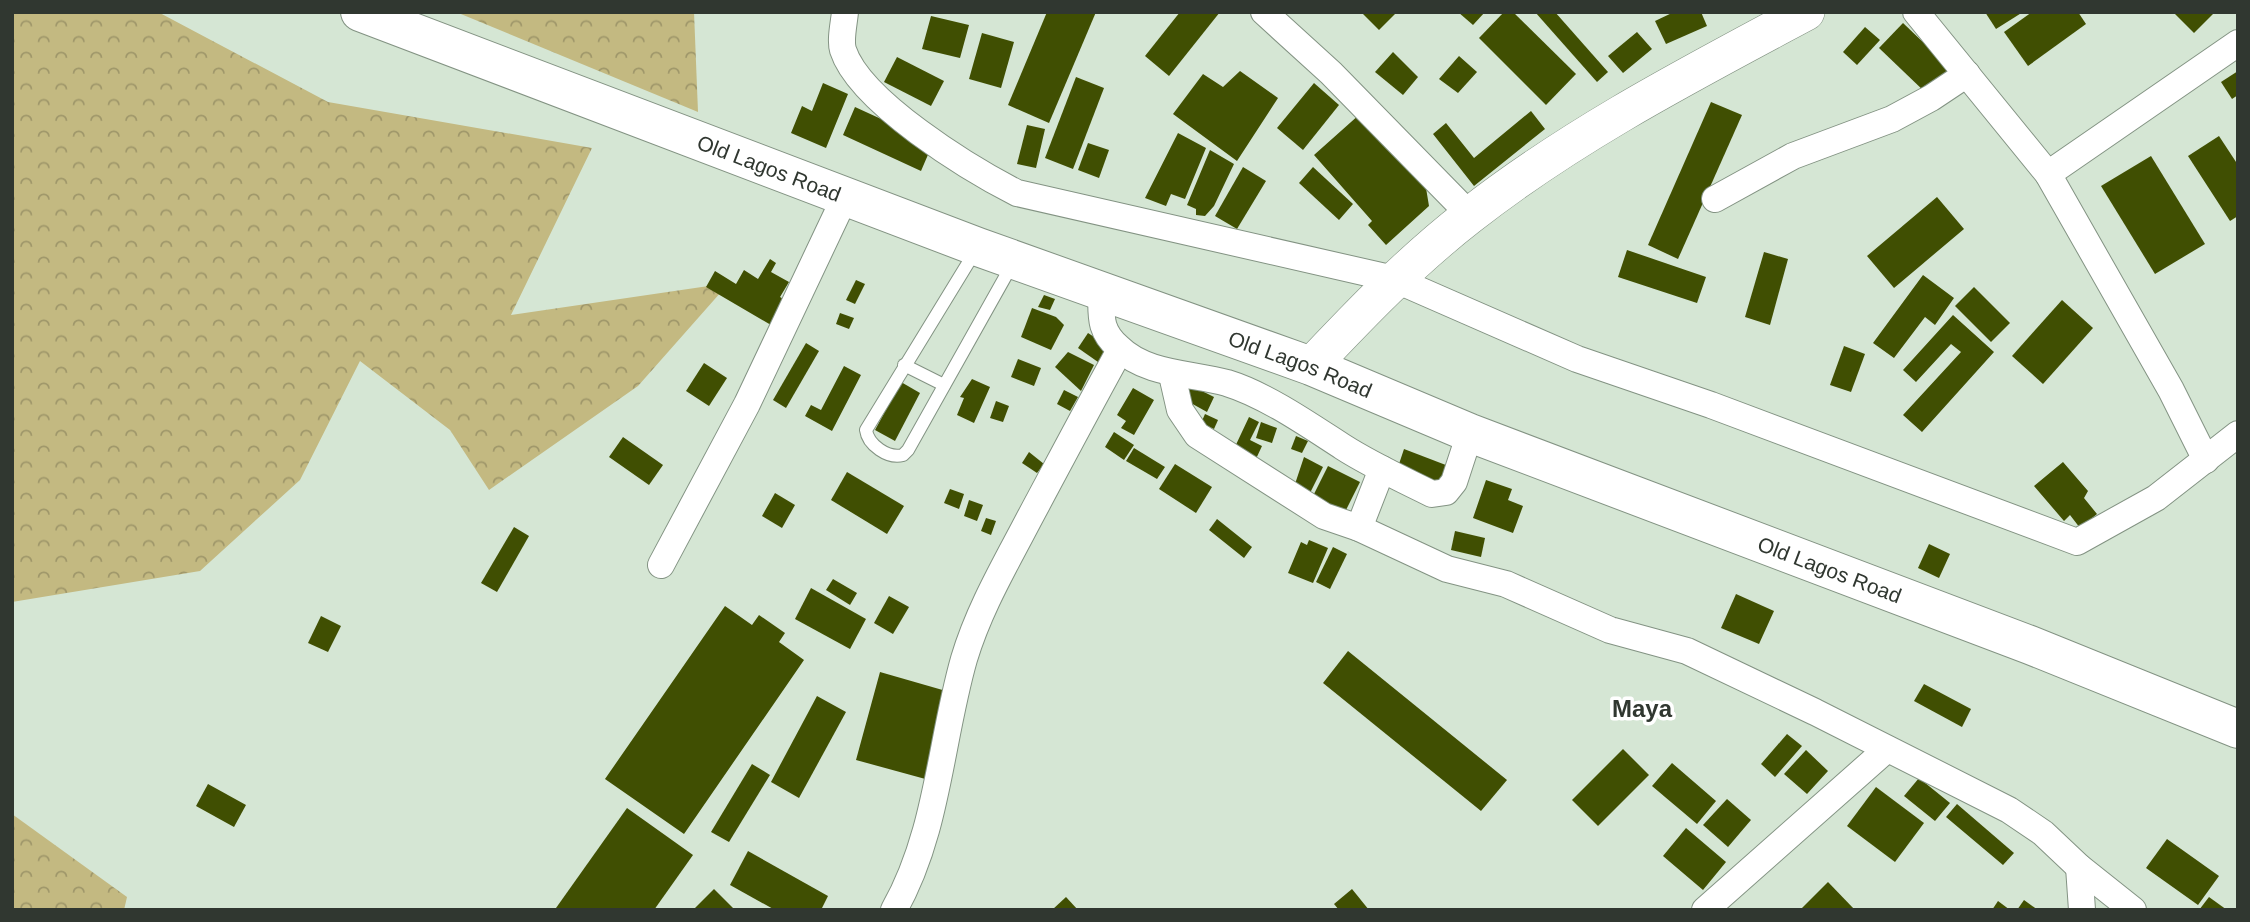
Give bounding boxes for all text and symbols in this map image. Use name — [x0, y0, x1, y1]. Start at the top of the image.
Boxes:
street label: Old Lagos Road — [694, 130, 844, 205]
street label: Old Lagos Road — [1225, 326, 1375, 402]
street label: Old Lagos Road — [1755, 532, 1905, 607]
district label: Maya — [1612, 695, 1673, 722]

